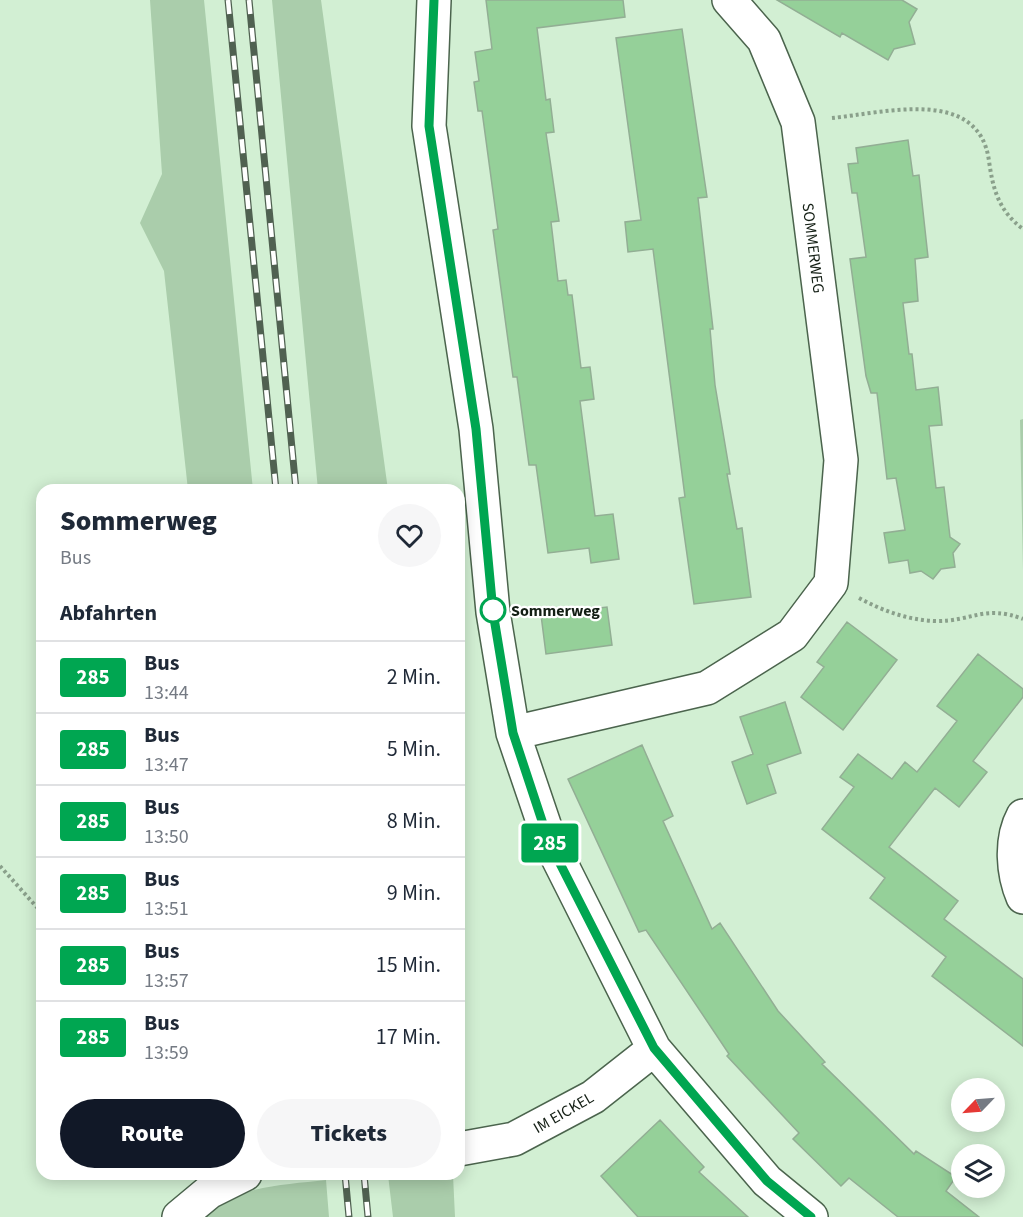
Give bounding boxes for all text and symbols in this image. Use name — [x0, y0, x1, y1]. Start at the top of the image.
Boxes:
street label: SOMMERWEG — [797, 202, 829, 295]
text: Sommerweg — [60, 501, 217, 541]
button: heart — [378, 504, 441, 567]
text: Bus — [60, 544, 91, 572]
text: Abfahrten — [60, 597, 157, 629]
marker: Sommerweg — [480, 597, 506, 623]
place label: Sommerweg — [511, 600, 600, 622]
text: Bus — [144, 647, 180, 679]
text: 2 Min. — [387, 661, 441, 693]
text: 285 — [76, 662, 110, 692]
text: 13:44 — [144, 679, 189, 707]
text: Bus — [144, 719, 180, 751]
text: 5 Min. — [387, 733, 441, 765]
text: 285 — [76, 734, 110, 764]
text: 13:47 — [144, 751, 189, 779]
text: Bus — [144, 791, 180, 823]
text: 8 Min. — [387, 805, 441, 837]
text: 285 — [76, 806, 110, 836]
text: 13:50 — [144, 823, 189, 851]
line badge: 285 — [516, 824, 584, 862]
text: 285 — [533, 828, 567, 858]
text: Bus — [144, 863, 180, 895]
text: 9 Min. — [387, 877, 441, 909]
text: 285 — [76, 878, 110, 908]
text: 13:51 — [144, 895, 189, 923]
text: Bus — [144, 935, 180, 967]
text: 15 Min. — [376, 949, 441, 981]
text: 285 — [76, 950, 110, 980]
text: 13:57 — [144, 967, 189, 995]
text: Bus — [144, 1007, 180, 1039]
text: 17 Min. — [376, 1021, 441, 1053]
text: 285 — [76, 1022, 110, 1052]
text: 13:59 — [144, 1039, 189, 1067]
north arrow — [951, 1078, 1005, 1132]
map controls — [951, 1078, 1005, 1198]
street label: IM EICKEL — [529, 1087, 598, 1139]
button: Route — [60, 1099, 245, 1168]
button: Tickets — [257, 1099, 441, 1168]
button: layers — [951, 1144, 1005, 1198]

